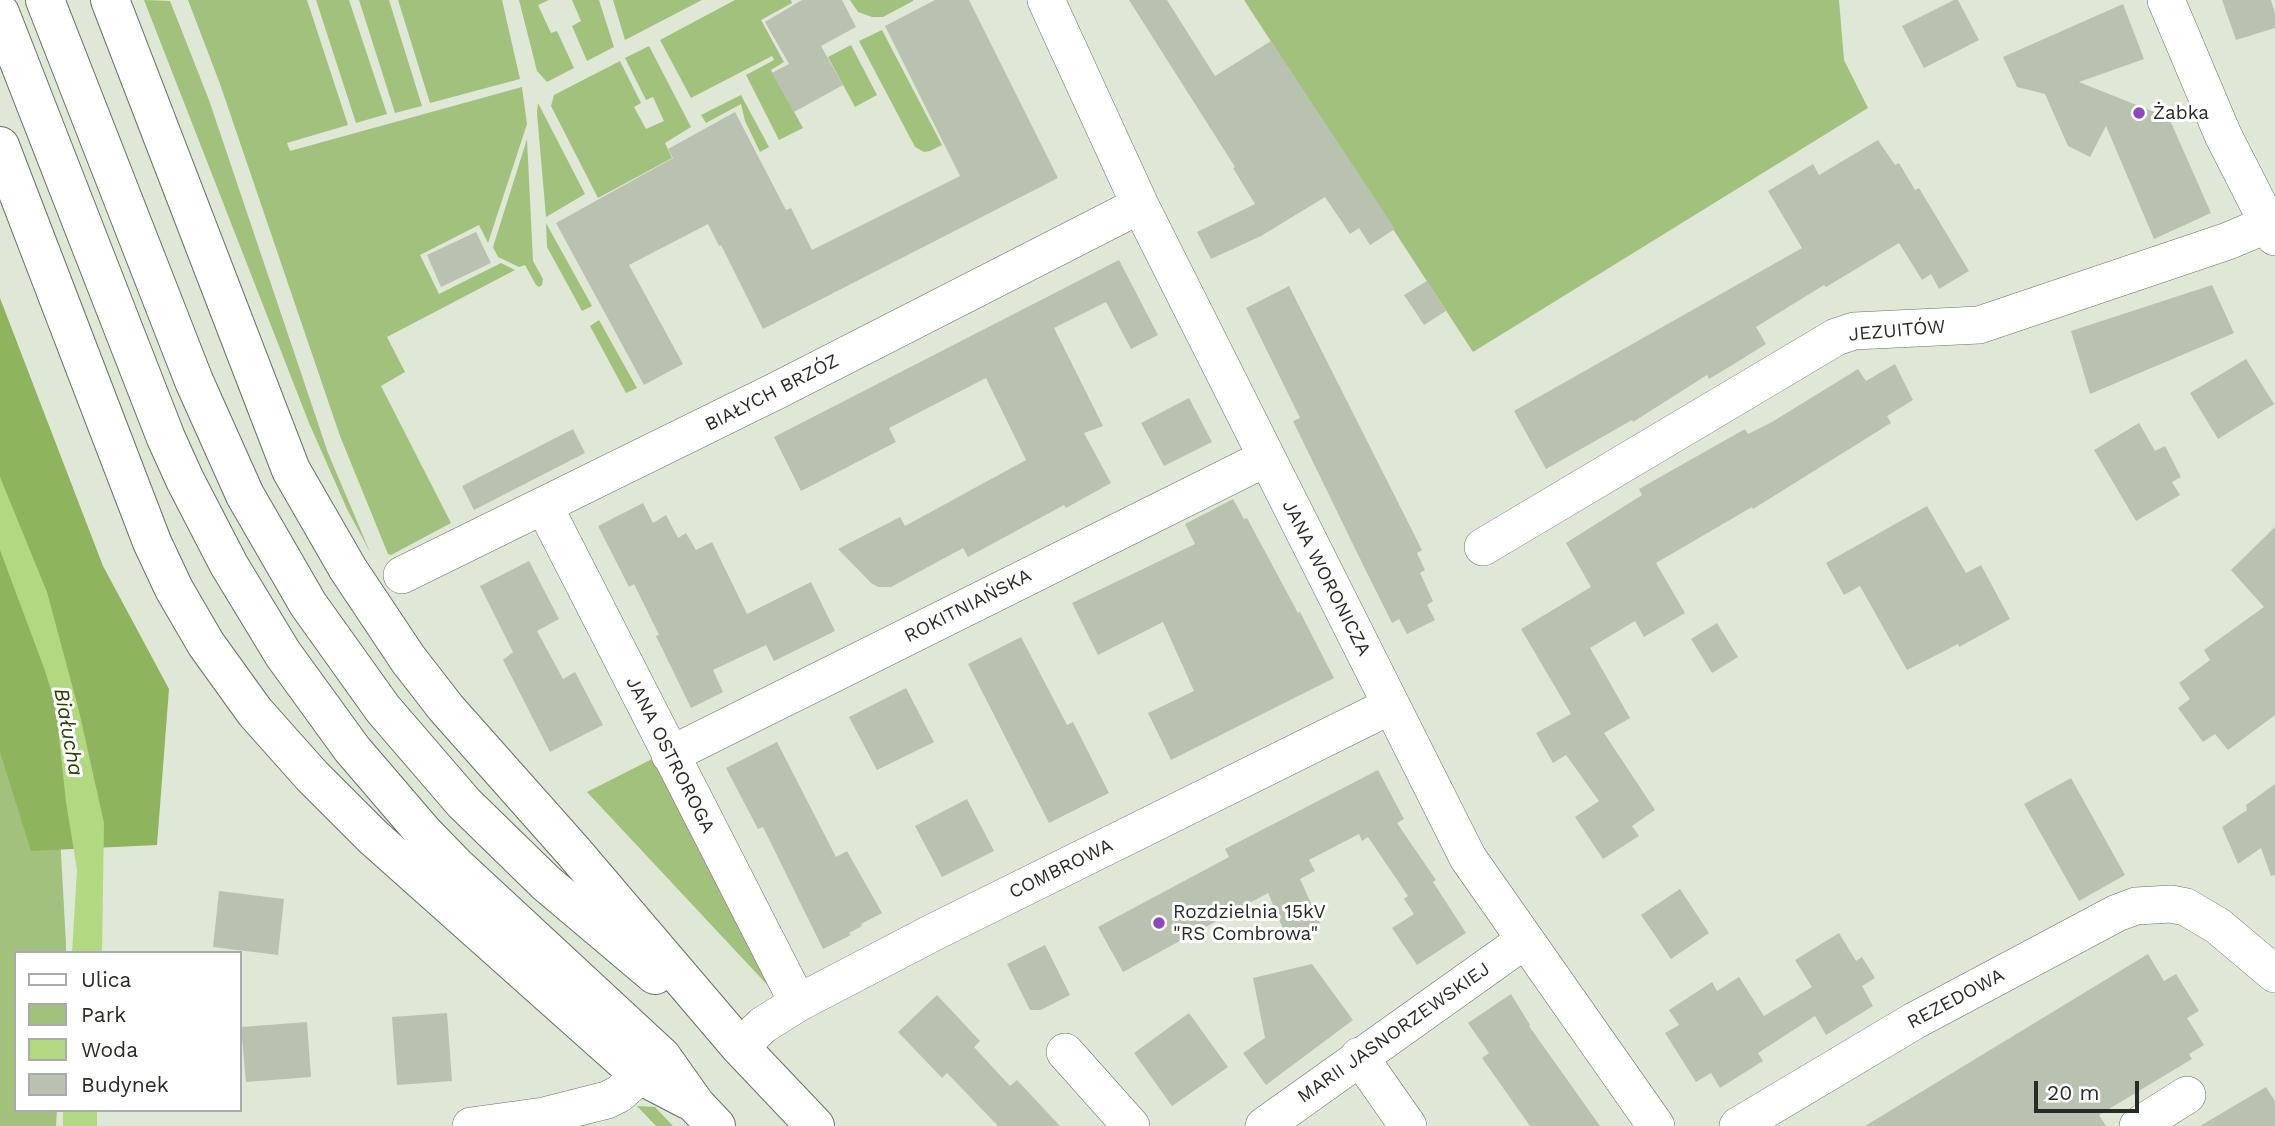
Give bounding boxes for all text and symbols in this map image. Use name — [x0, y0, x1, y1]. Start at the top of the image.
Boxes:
place label: Żabka — [2153, 102, 2209, 124]
marker: Żabka — [2131, 105, 2147, 121]
street label: JEZUITÓW — [1848, 315, 1946, 347]
street label: BIAŁYCH BRZÓZ — [701, 349, 843, 437]
street label: JANA WORONICZA — [1277, 496, 1375, 660]
street label: ROKITNIAŃSKA — [901, 564, 1035, 648]
street label: JANA OSTROROGA — [621, 673, 719, 837]
water label: Białucha — [48, 686, 88, 778]
street label: COMBROWA — [1005, 834, 1117, 904]
place label: Rozdzielnia 15kV "RS Combrowa" — [1173, 901, 1326, 945]
marker: Rozdzielnia 15kV "RS Combrowa" — [1151, 915, 1167, 931]
legend — [14, 951, 242, 1112]
street label: MARII JASNORZEWSKIEJ — [1293, 958, 1495, 1108]
street label: REZEDOWA — [1904, 964, 2008, 1034]
text: Ulica — [81, 967, 131, 992]
text: Park — [81, 1002, 126, 1027]
text: Woda — [81, 1037, 138, 1062]
scale bar — [2037, 1066, 2142, 1110]
text: Budynek — [81, 1072, 169, 1097]
text: 20 m — [2047, 1080, 2099, 1105]

